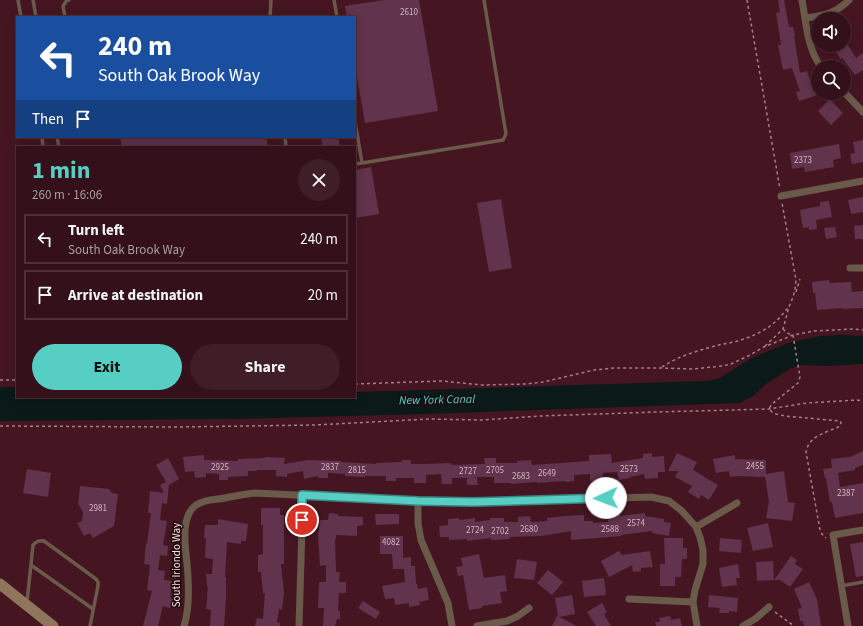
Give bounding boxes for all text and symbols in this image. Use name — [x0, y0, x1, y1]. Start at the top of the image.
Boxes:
house number: 2610 — [400, 6, 418, 19]
map controls — [811, 12, 851, 100]
button: sound — [811, 12, 851, 52]
text: 240 m — [98, 26, 172, 66]
icon: left — [32, 32, 84, 84]
button: search — [811, 60, 851, 100]
text: South Oak Brook Way — [98, 63, 260, 88]
icon: arrive — [72, 108, 94, 130]
text: Then — [32, 109, 64, 130]
text: 1 min — [32, 153, 90, 188]
house number: 2373 — [794, 154, 812, 167]
button: close — [298, 159, 340, 201]
text: 260 m · 16:06 — [32, 186, 102, 204]
text: Turn left — [68, 220, 124, 241]
icon: left — [34, 228, 56, 250]
text: 240 m — [300, 229, 338, 250]
text: South Oak Brook Way — [68, 241, 185, 259]
icon: arrive — [34, 284, 56, 306]
text: Arrive at destination — [68, 285, 203, 306]
text: 20 m — [308, 285, 338, 306]
button: Exit — [32, 344, 182, 390]
button: Share — [190, 344, 340, 390]
water label: New York Canal — [399, 391, 475, 409]
house number: 2455 — [746, 460, 764, 473]
house number: 2925 — [211, 461, 229, 474]
house number: 2837 — [321, 461, 339, 474]
house number: 2573 — [620, 463, 638, 476]
house number: 2815 — [348, 464, 366, 477]
house number: 2705 — [486, 464, 504, 477]
house number: 2727 — [459, 465, 477, 478]
house number: 2649 — [538, 467, 556, 480]
house number: 2683 — [512, 470, 530, 483]
position arrow — [585, 477, 627, 519]
house number: 2387 — [837, 487, 855, 500]
house number: 2981 — [89, 502, 107, 515]
pin — [285, 503, 319, 537]
icon: arrive — [291, 509, 313, 531]
house number: 2574 — [627, 517, 645, 530]
street label: South Iriondo Way — [169, 523, 184, 607]
house number: 2680 — [520, 523, 538, 536]
house number: 2588 — [601, 523, 619, 536]
house number: 2724 — [466, 524, 484, 537]
house number: 2702 — [491, 525, 509, 538]
house number: 4082 — [382, 536, 400, 549]

